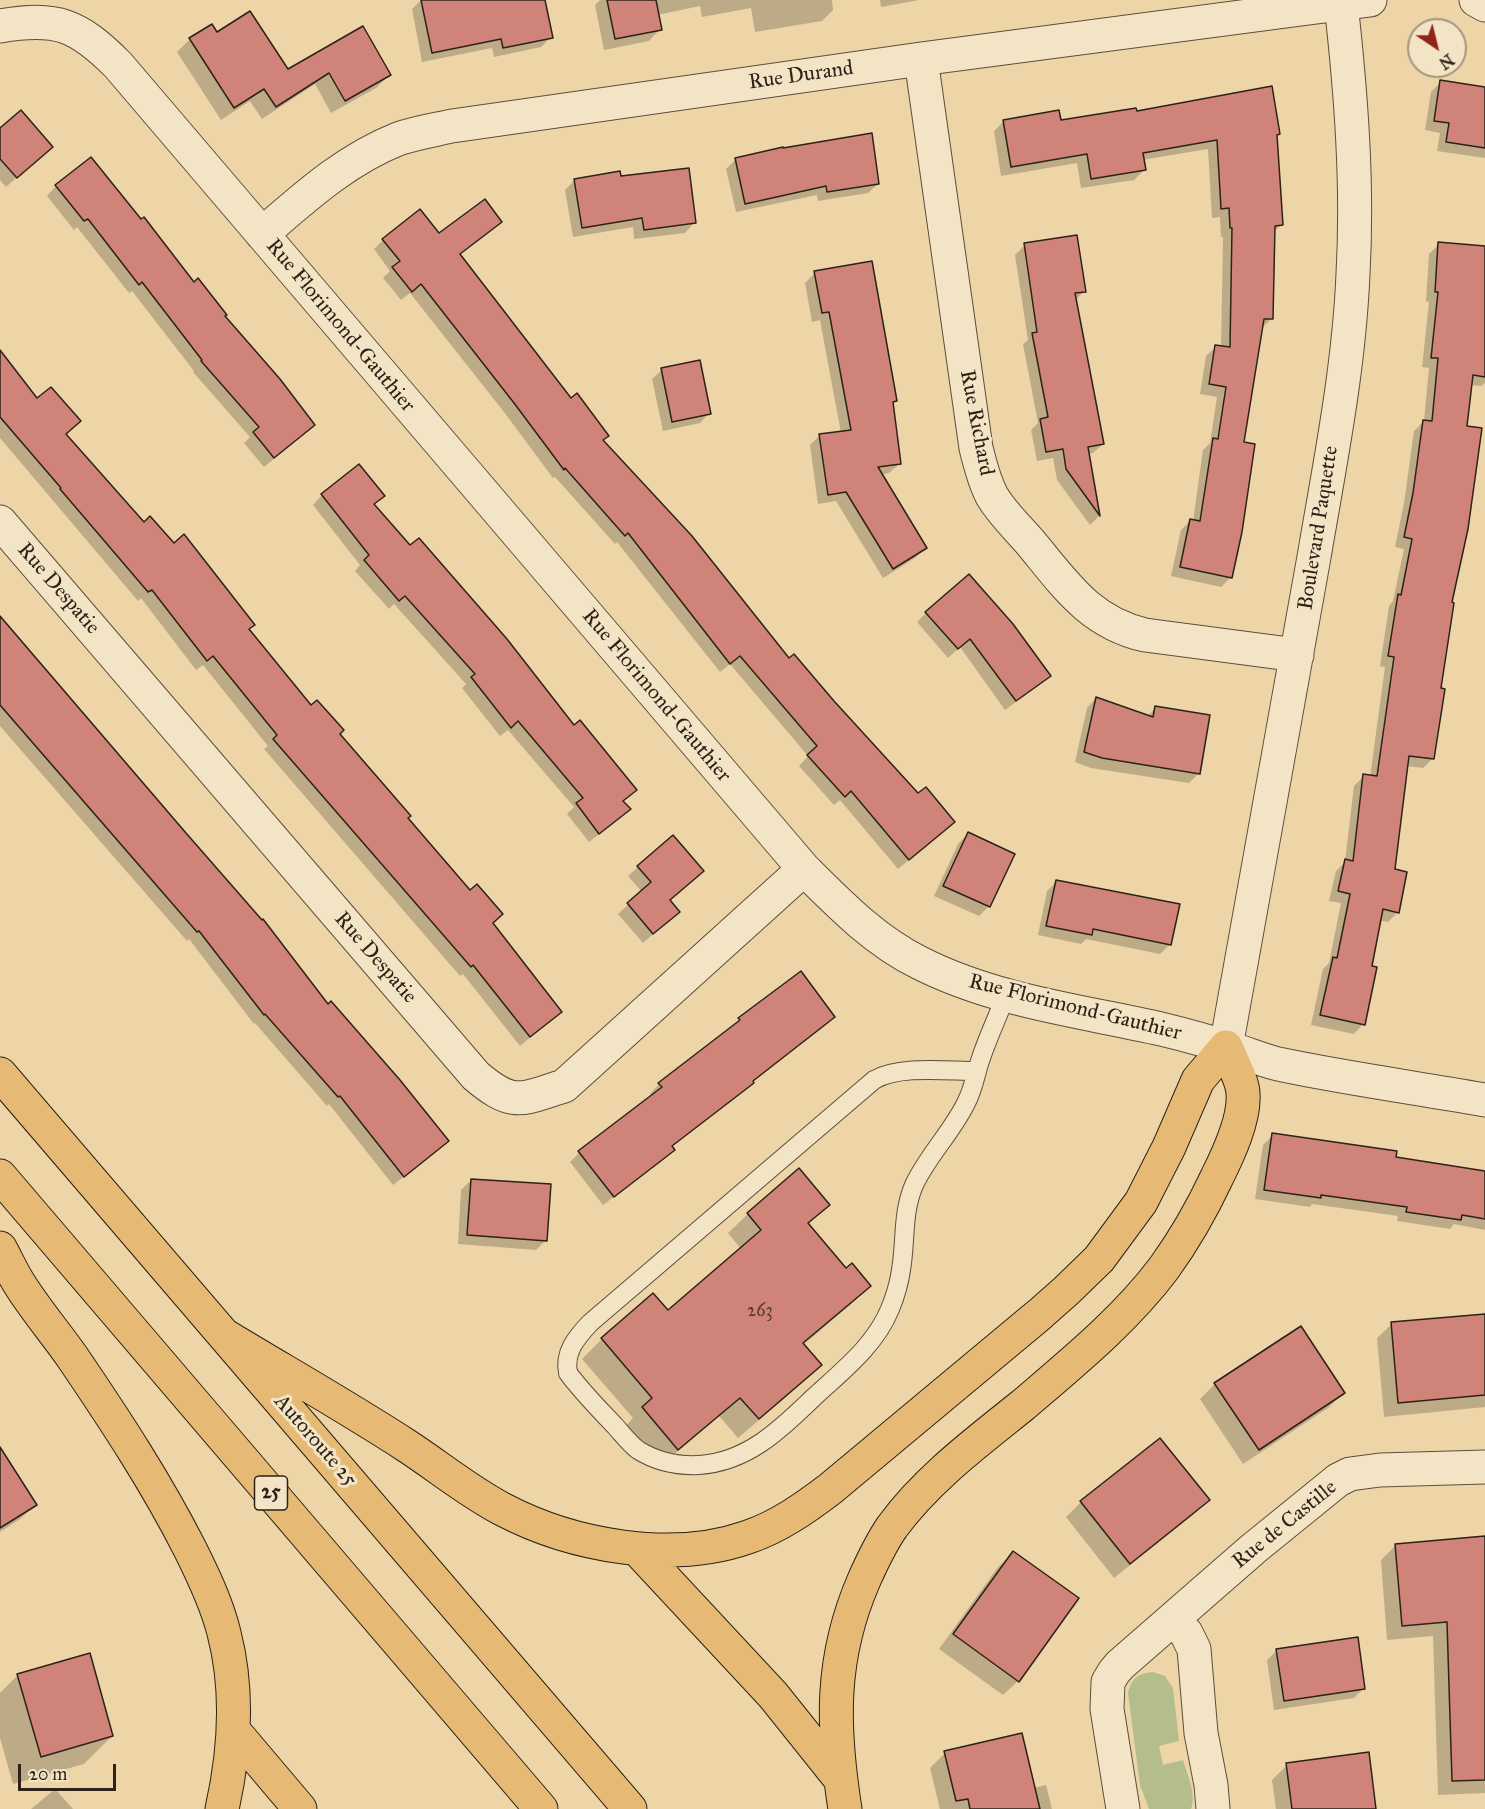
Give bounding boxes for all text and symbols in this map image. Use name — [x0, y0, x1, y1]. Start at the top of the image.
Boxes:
north arrow — [1407, 18, 1467, 78]
text: N — [1435, 50, 1457, 73]
street label: Rue Durand — [747, 56, 855, 96]
street label: Rue Florimond-Gauthier — [260, 234, 420, 418]
street label: Rue Richard — [953, 368, 999, 478]
street label: Boulevard Paquette — [1294, 444, 1344, 612]
street label: Rue Despatie — [11, 538, 105, 640]
street label: Rue Florimond-Gauthier — [576, 604, 736, 788]
street label: Rue Despatie — [328, 907, 422, 1009]
street label: Rue Florimond-Gauthier — [966, 969, 1184, 1047]
house number: 263 — [747, 1301, 773, 1323]
street label: Autoroute 25 — [268, 1390, 362, 1492]
street label: Rue de Castille — [1228, 1475, 1342, 1575]
road number: 25 — [254, 1476, 288, 1510]
scale bar — [21, 1752, 118, 1790]
text: 20 m — [29, 1763, 67, 1785]

